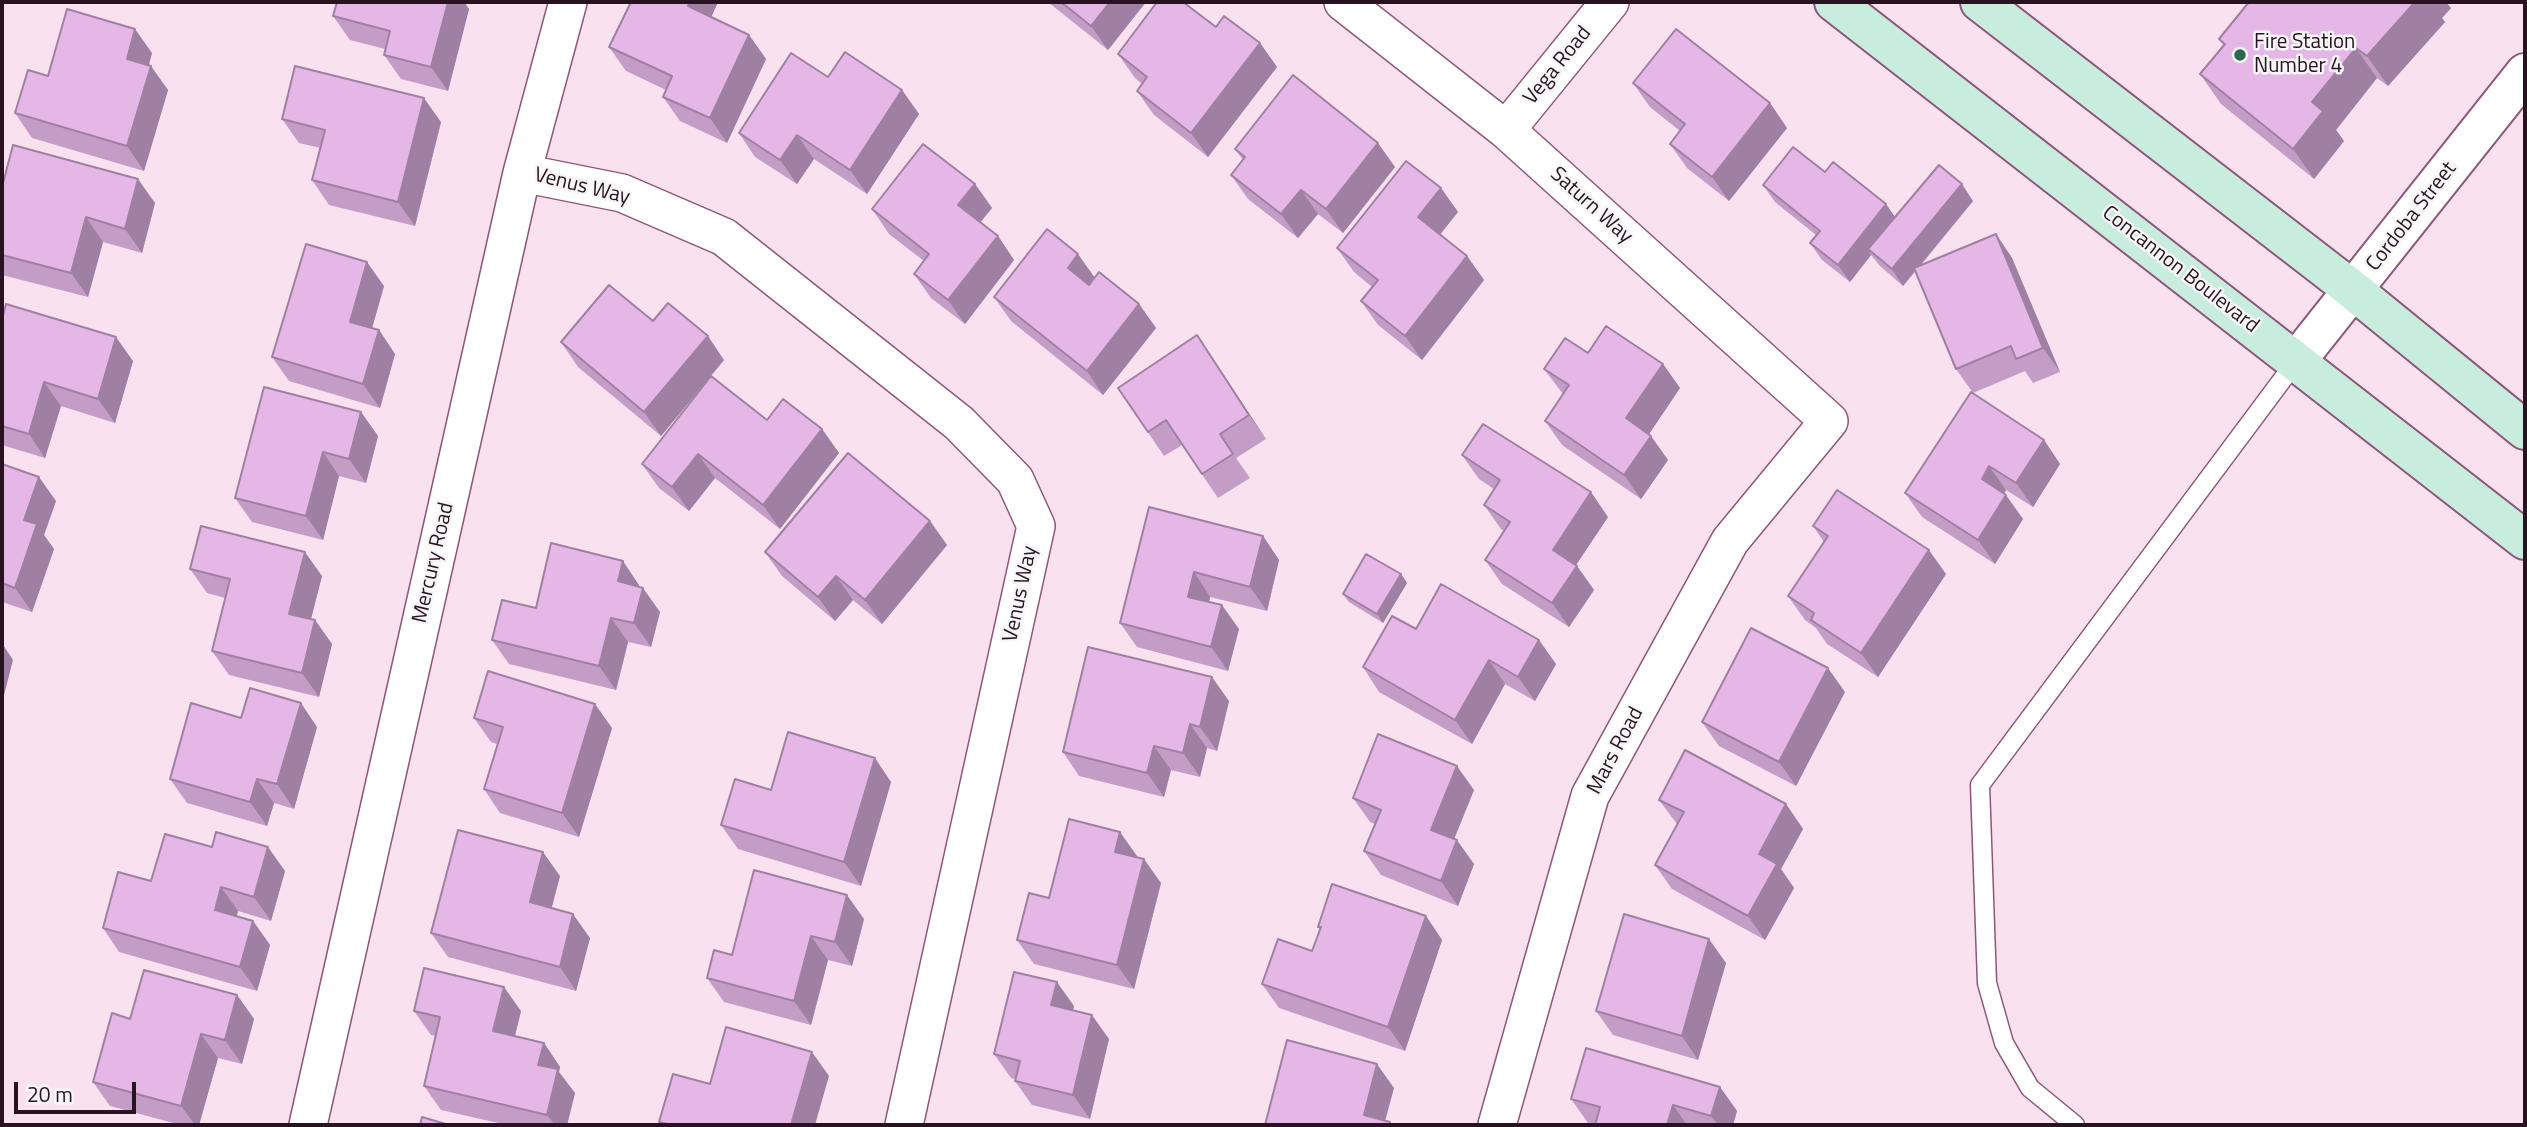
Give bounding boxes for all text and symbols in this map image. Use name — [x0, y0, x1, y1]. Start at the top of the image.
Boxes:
street label: Vega Road — [1519, 22, 1597, 110]
place label: Fire Station Number 4 — [2254, 30, 2355, 80]
marker: Fire Station Number 4 — [2232, 47, 2248, 63]
street label: Cordoba Street — [2361, 157, 2463, 277]
street label: Saturn Way — [1545, 162, 1637, 250]
street label: Venus Way — [531, 163, 633, 211]
street label: Concannon Boulevard — [2097, 201, 2263, 339]
street label: Mercury Road — [408, 500, 460, 626]
street label: Venus Way — [999, 544, 1043, 644]
street label: Mars Road — [1583, 703, 1649, 799]
scale bar — [18, 1068, 140, 1112]
text: 20 m — [27, 1078, 73, 1110]

